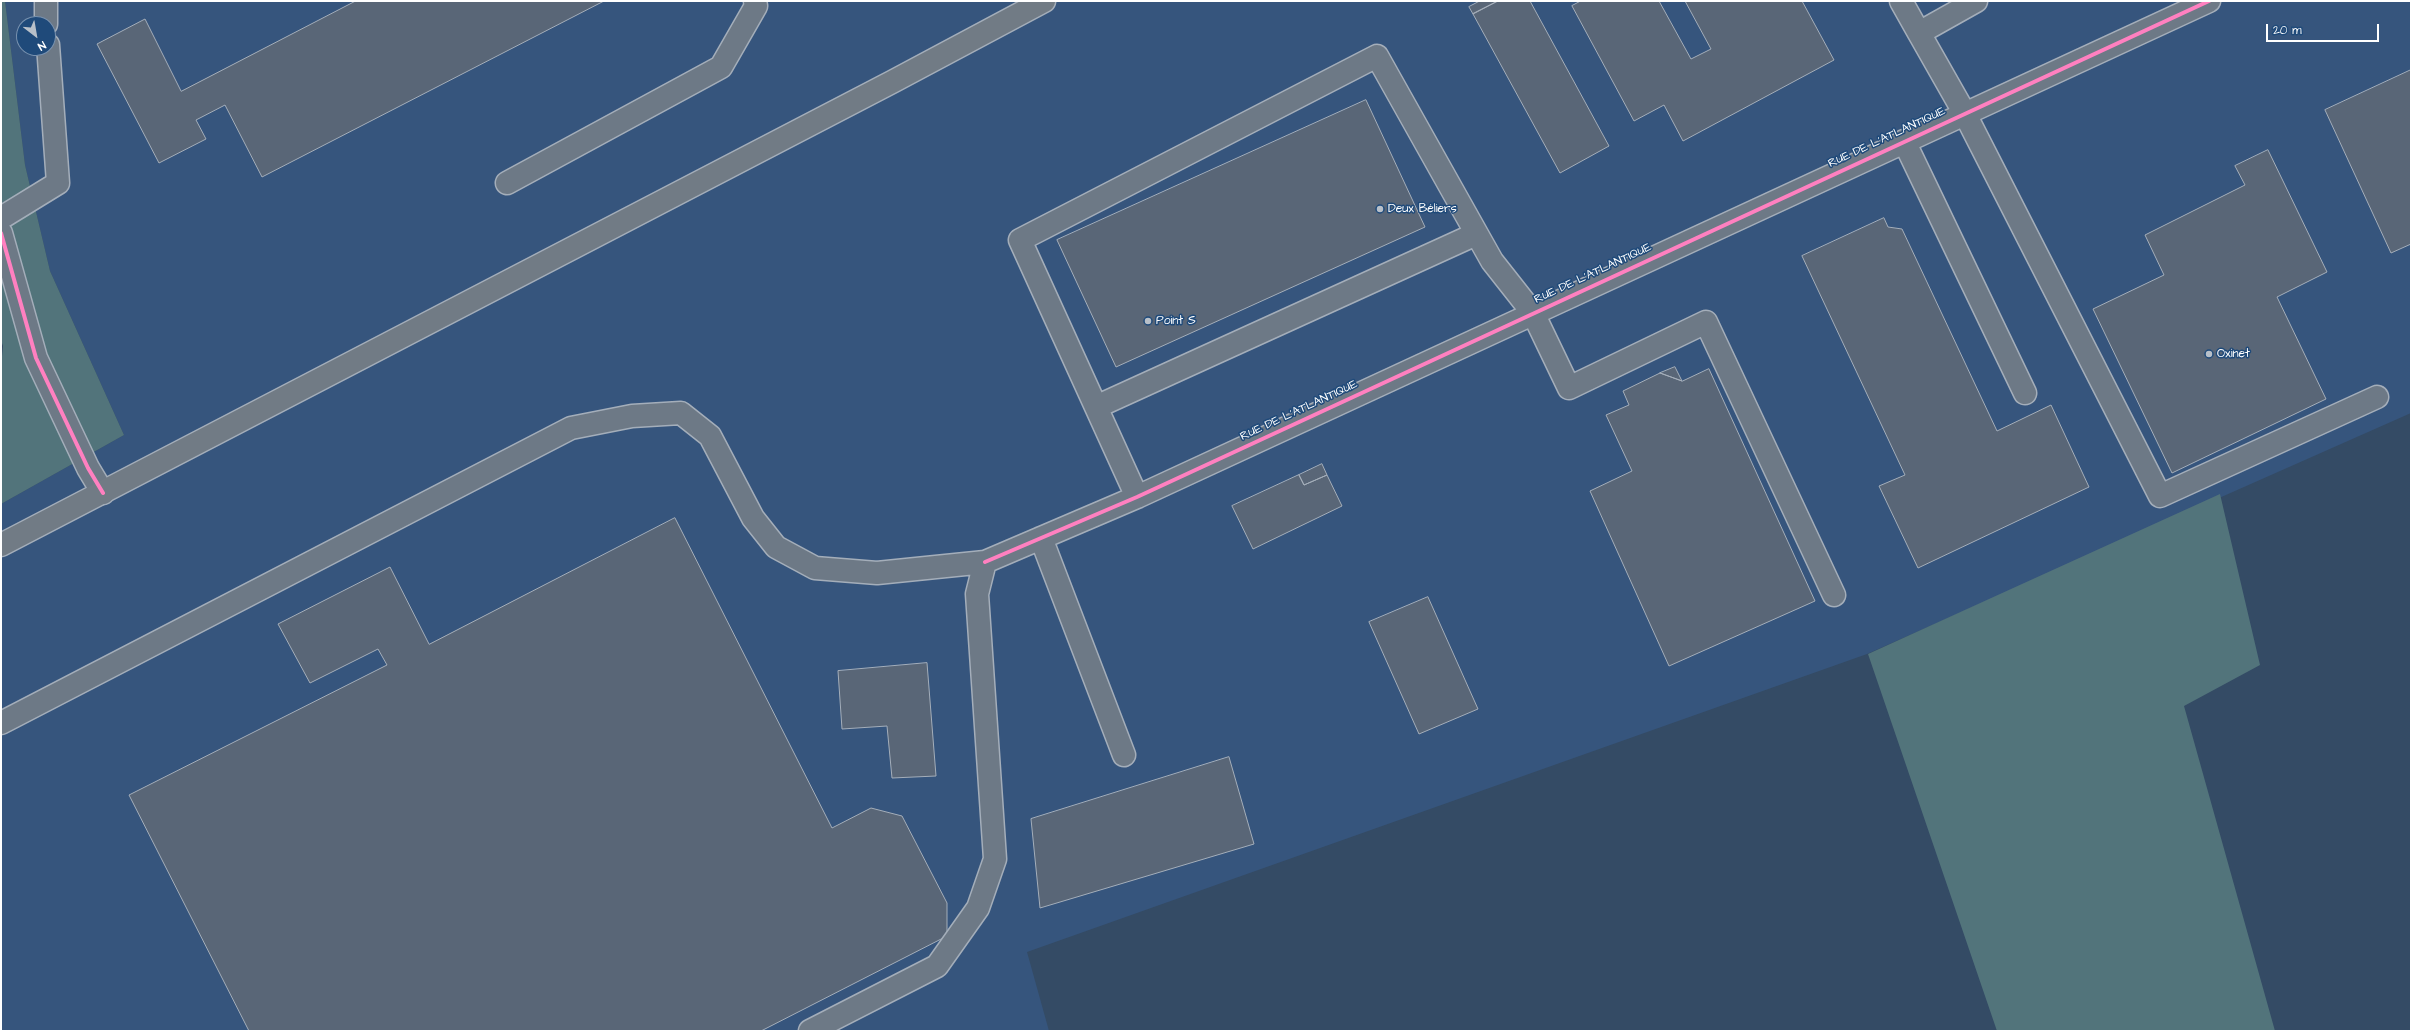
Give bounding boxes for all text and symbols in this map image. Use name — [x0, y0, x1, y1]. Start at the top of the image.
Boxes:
north arrow — [16, 16, 56, 56]
scale bar — [2268, 16, 2381, 42]
text: 20 m — [2273, 22, 2302, 39]
text: N — [35, 38, 49, 54]
street label: RUE DE L'ATLANTIQUE — [1826, 105, 1948, 171]
place label: Deux Béliers — [1388, 202, 1457, 216]
marker: Deux Béliers — [1375, 204, 1385, 214]
street label: RUE DE L'ATLANTIQUE — [1532, 241, 1654, 307]
place label: Point S — [1156, 314, 1196, 328]
marker: Point S — [1143, 316, 1153, 326]
place label: Oxinet — [2217, 347, 2250, 361]
marker: Oxinet — [2204, 349, 2214, 359]
street label: RUE DE L'ATLANTIQUE — [1238, 378, 1360, 444]

